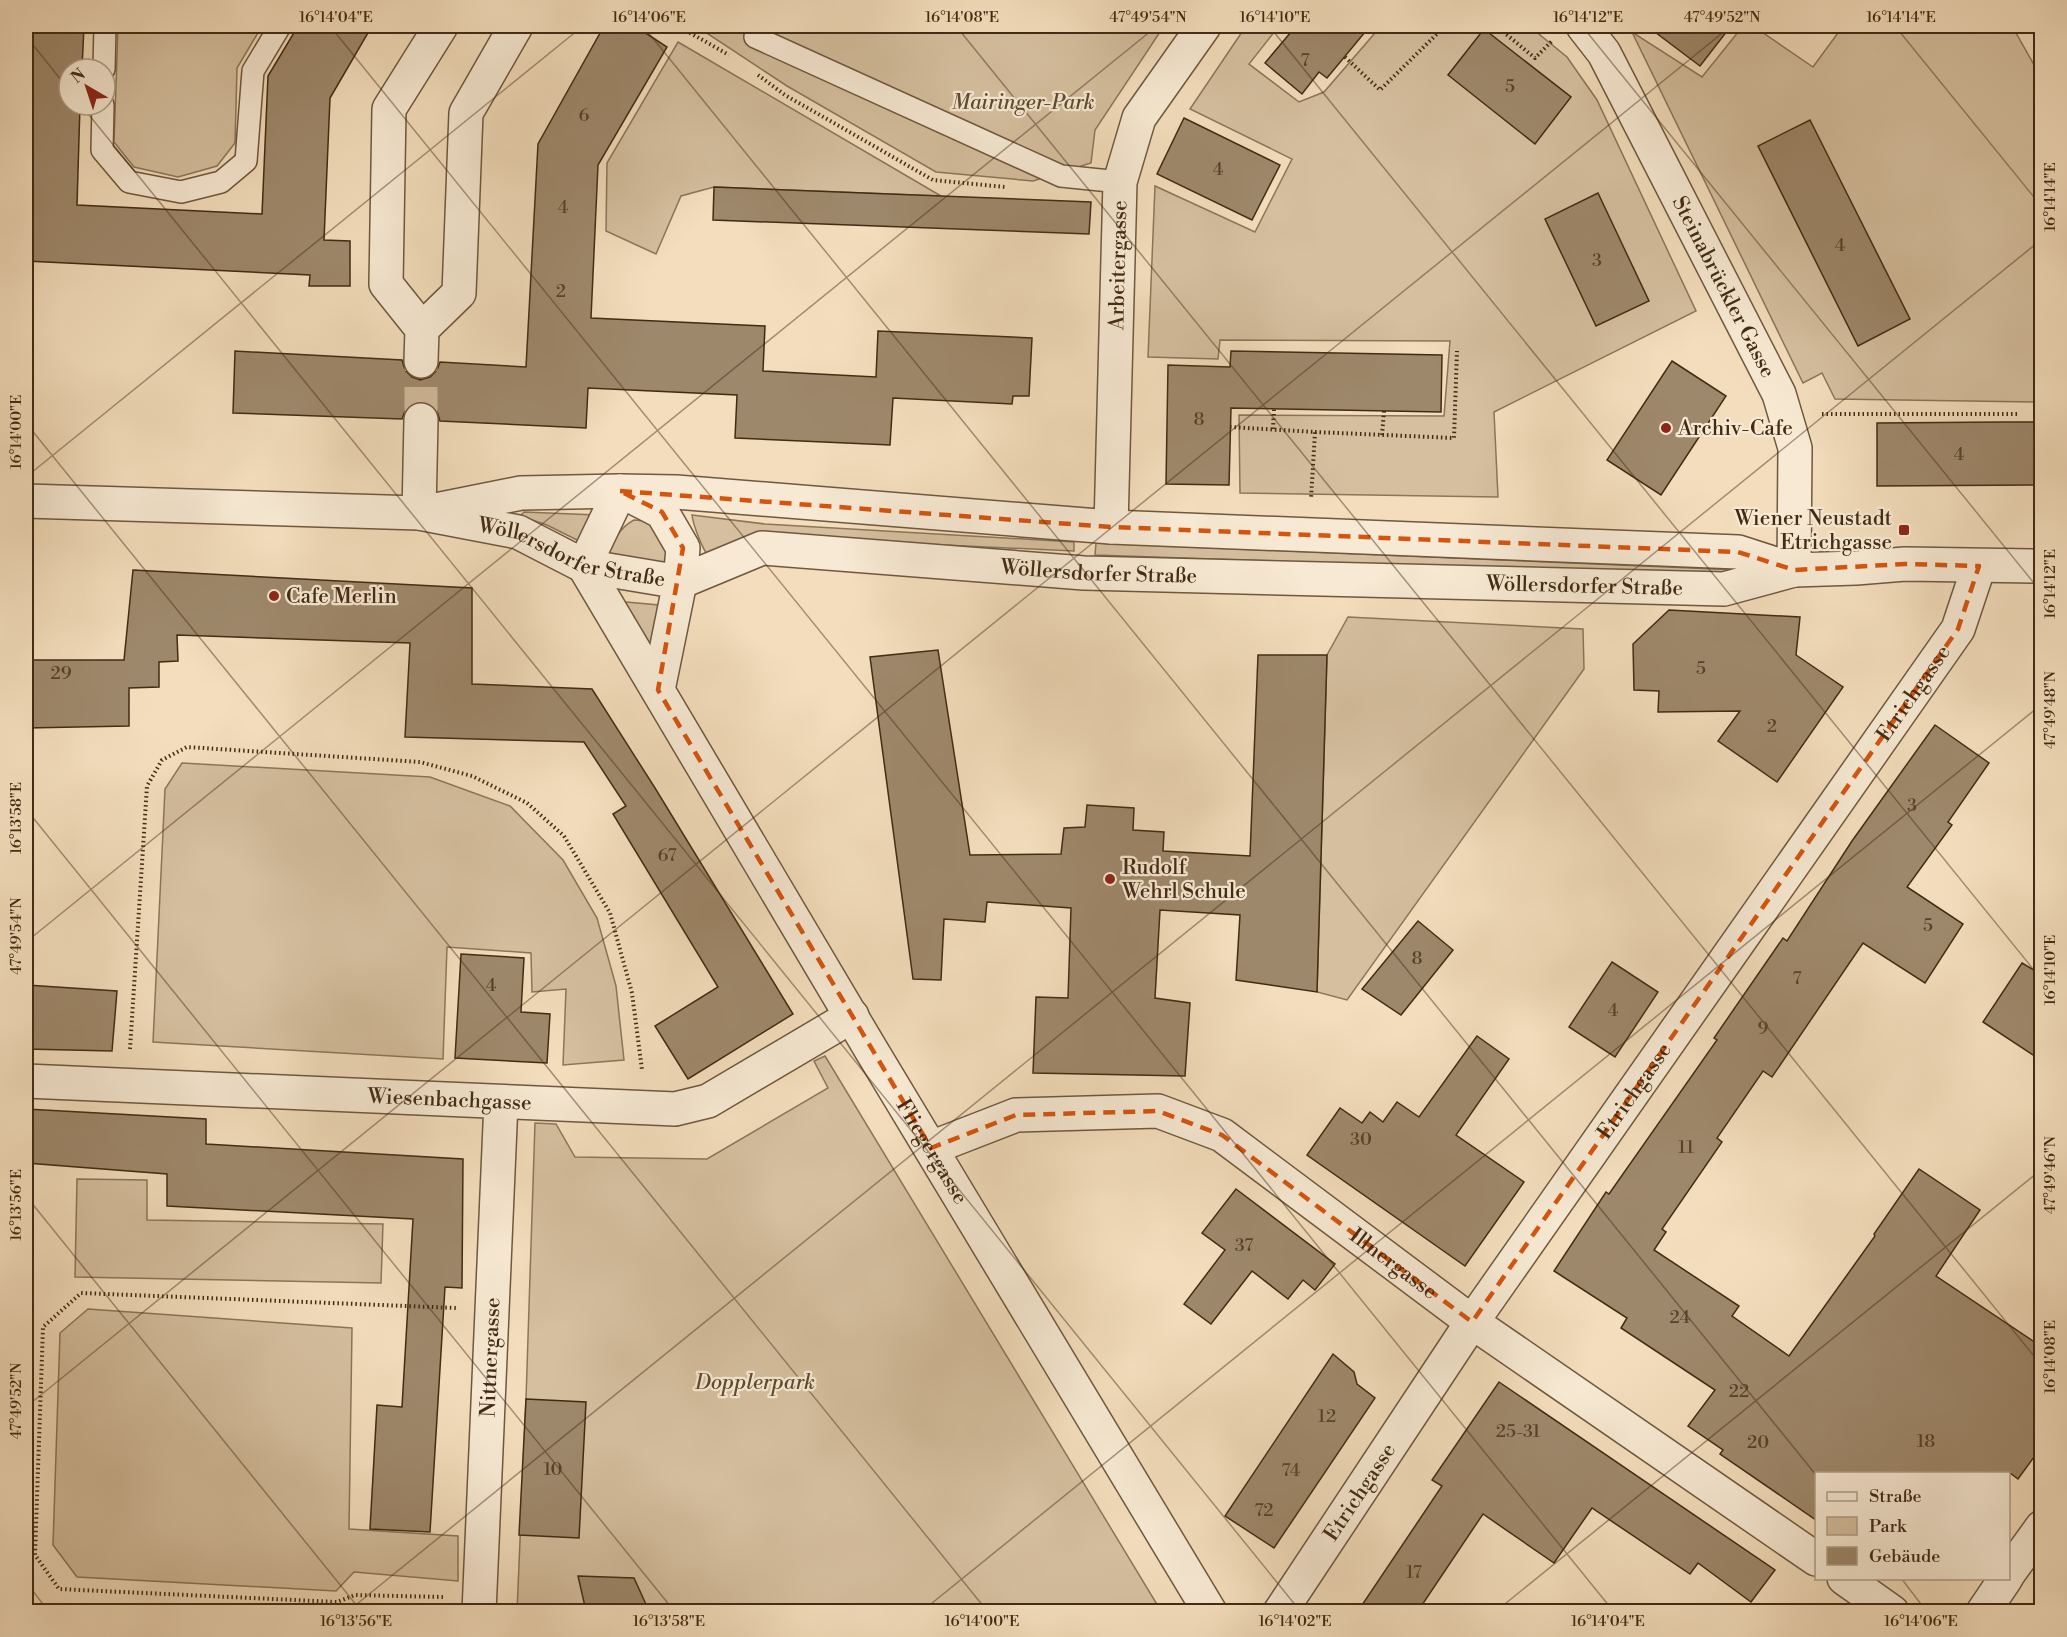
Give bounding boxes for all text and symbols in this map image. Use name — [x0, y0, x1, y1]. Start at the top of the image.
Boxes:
text: 16°14'04"E — [299, 8, 373, 27]
text: 16°14'06"E — [612, 8, 686, 27]
text: 16°14'08"E — [925, 8, 999, 27]
text: 47°49'54"N — [1109, 8, 1187, 27]
text: 16°14'10"E — [1240, 8, 1310, 27]
text: 16°14'12"E — [1553, 8, 1623, 27]
text: 47°49'52"N — [1684, 8, 1760, 27]
text: 16°14'14"E — [1866, 8, 1936, 27]
house number: 7 — [1300, 49, 1310, 72]
north arrow — [57, 57, 117, 117]
text: N — [67, 64, 90, 88]
house number: 5 — [1505, 75, 1515, 98]
park label: Mairinger-Park — [951, 90, 1095, 116]
house number: 6 — [579, 104, 590, 127]
house number: 4 — [1213, 158, 1224, 181]
text: 16°14'14"E — [2041, 162, 2060, 232]
street label: Steinabrückler Gasse — [1666, 192, 1780, 382]
house number: 4 — [558, 196, 569, 219]
street label: Arbeitergasse — [1104, 200, 1134, 331]
house number: 4 — [1835, 234, 1846, 257]
house number: 3 — [1592, 249, 1602, 272]
house number: 2 — [556, 280, 566, 303]
text: 16°14'00"E — [7, 395, 26, 469]
house number: 8 — [1193, 408, 1205, 431]
place label: Archiv-Cafe — [1677, 416, 1793, 442]
marker: Archiv-Cafe — [1659, 421, 1673, 435]
house number: 4 — [1954, 443, 1965, 466]
place label: Wiener Neustadt Etrichgasse — [1734, 506, 1893, 556]
street label: Wöllersdorfer Straße — [475, 512, 667, 593]
marker: Wiener Neustadt Etrichgasse — [1897, 523, 1911, 537]
text: 16°14'12"E — [2041, 549, 2060, 619]
street label: Wöllersdorfer Straße — [998, 554, 1197, 590]
street label: Wöllersdorfer Straße — [1485, 571, 1683, 602]
place label: Cafe Merlin — [286, 584, 397, 610]
marker: Cafe Merlin — [267, 589, 281, 603]
street label: Etrichgasse — [1871, 640, 1957, 747]
house number: 5 — [1696, 657, 1706, 680]
house number: 29 — [50, 662, 72, 685]
text: 47°49'48"N — [2041, 671, 2060, 749]
house number: 2 — [1767, 715, 1777, 738]
text: 16°13'58"E — [7, 782, 26, 854]
house number: 3 — [1907, 794, 1917, 817]
house number: 67 — [657, 844, 677, 867]
place label: Rudolf Wehrl Schule — [1121, 855, 1246, 905]
marker: Rudolf Wehrl Schule — [1103, 872, 1117, 886]
text: 47°49'54"N — [7, 897, 26, 975]
house number: 5 — [1923, 914, 1933, 937]
text: 16°14'10"E — [2041, 935, 2060, 1005]
house number: 8 — [1411, 947, 1423, 970]
house number: 7 — [1792, 967, 1802, 990]
house number: 4 — [486, 974, 497, 997]
house number: 4 — [1608, 999, 1619, 1022]
house number: 9 — [1758, 1017, 1769, 1040]
street label: Etrichgasse — [1592, 1038, 1678, 1145]
street label: Wiesenbachgasse — [366, 1084, 532, 1117]
street label: Fliegergasse — [890, 1094, 973, 1209]
house number: 30 — [1350, 1128, 1372, 1151]
house number: 11 — [1678, 1136, 1694, 1159]
text: 47°49'46"N — [2041, 1136, 2060, 1214]
text: 16°13'56"E — [7, 1169, 26, 1241]
street label: Illnergasse — [1344, 1223, 1442, 1305]
house number: 37 — [1235, 1234, 1253, 1257]
street label: Nittnergasse — [475, 1297, 507, 1418]
house number: 24 — [1669, 1306, 1691, 1329]
text: 16°14'08"E — [2041, 1320, 2060, 1394]
text: 47°49'52"N — [7, 1363, 26, 1439]
park label: Dopplerpark — [694, 1370, 815, 1396]
house number: 22 — [1729, 1380, 1749, 1403]
house number: 12 — [1318, 1405, 1336, 1428]
house number: 25-31 — [1496, 1420, 1541, 1443]
house number: 18 — [1917, 1430, 1935, 1453]
house number: 20 — [1747, 1431, 1769, 1454]
street label: Etrichgasse — [1319, 1439, 1402, 1546]
house number: 10 — [543, 1458, 563, 1481]
house number: 74 — [1282, 1459, 1301, 1482]
legend — [1815, 1472, 2010, 1580]
text: Straße — [1869, 1485, 1922, 1508]
house number: 72 — [1254, 1499, 1274, 1522]
text: Park — [1869, 1515, 1908, 1538]
text: Gebäude — [1869, 1545, 1940, 1568]
house number: 17 — [1406, 1561, 1422, 1584]
text: 16°13'56"E — [320, 1612, 392, 1631]
text: 16°13'58"E — [633, 1612, 705, 1631]
text: 16°14'00"E — [945, 1612, 1019, 1631]
text: 16°14'02"E — [1258, 1612, 1332, 1631]
text: 16°14'04"E — [1571, 1612, 1645, 1631]
text: 16°14'06"E — [1884, 1612, 1958, 1631]

